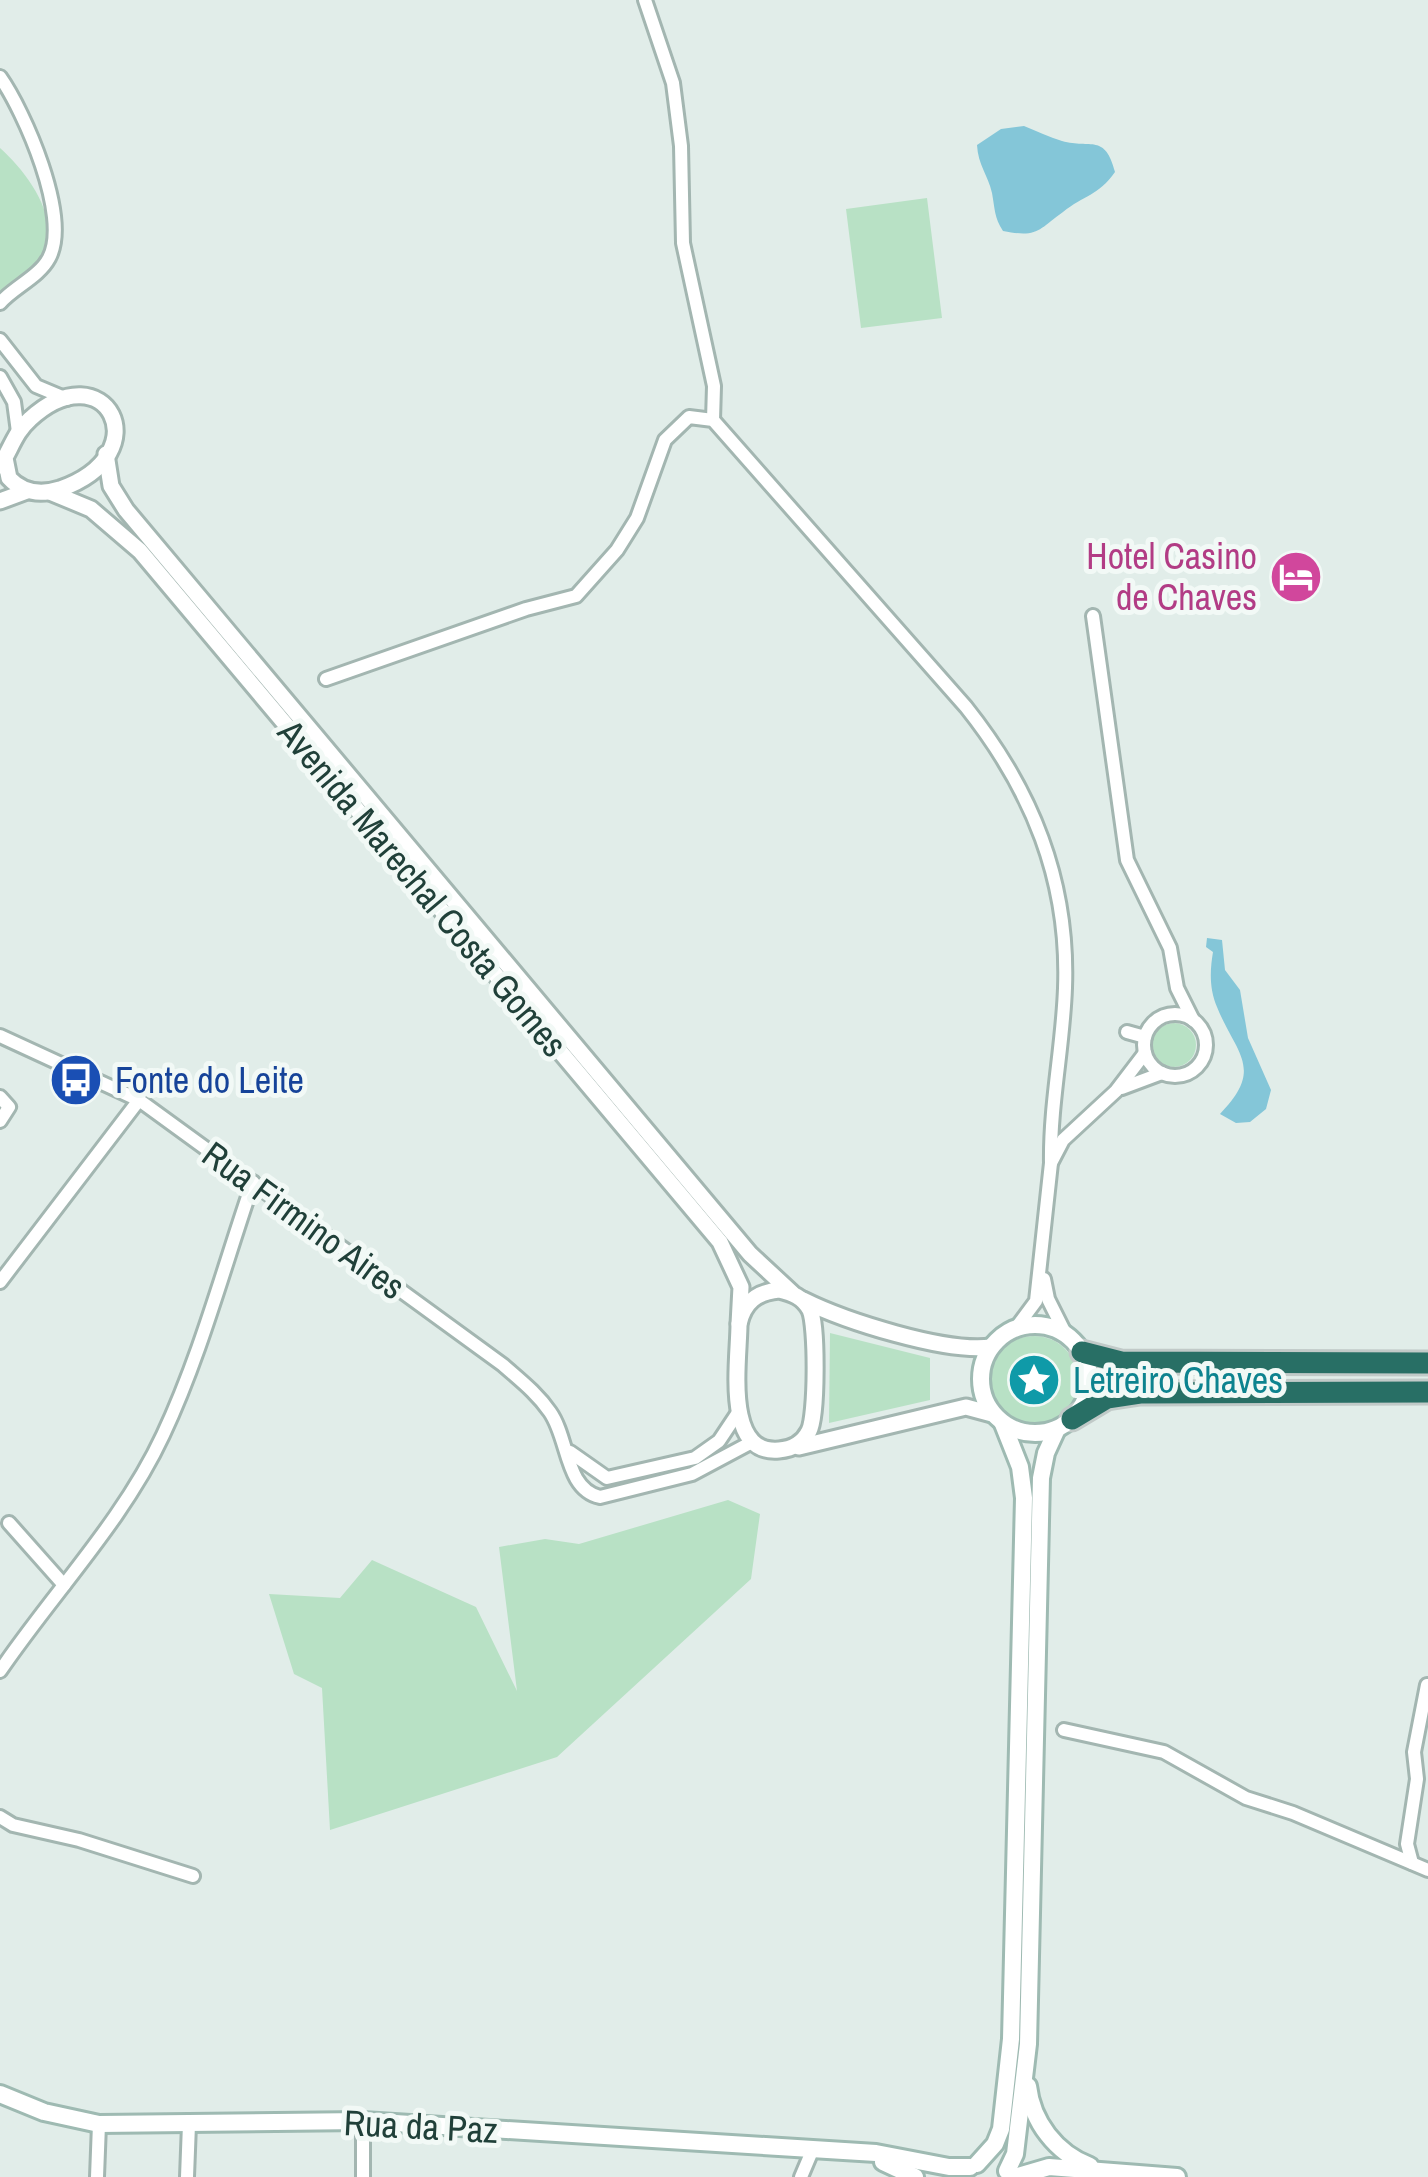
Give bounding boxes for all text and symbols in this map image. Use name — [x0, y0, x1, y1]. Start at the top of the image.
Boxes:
place label: Hotel Casino de Chaves — [1086, 532, 1257, 621]
hotel icon: Hotel Casino de Chaves — [1268, 549, 1324, 605]
street label: Avenida Marechal Costa Gomes — [267, 709, 578, 1067]
bus stop icon: Fonte do Leite — [48, 1052, 104, 1108]
place label: Fonte do Leite — [115, 1056, 304, 1104]
street label: Rua Firmino Aires — [193, 1130, 415, 1310]
place icon: Letreiro Chaves — [1006, 1352, 1062, 1408]
place label: Letreiro Chaves — [1073, 1356, 1283, 1404]
street label: Rua da Paz — [343, 2098, 499, 2154]

